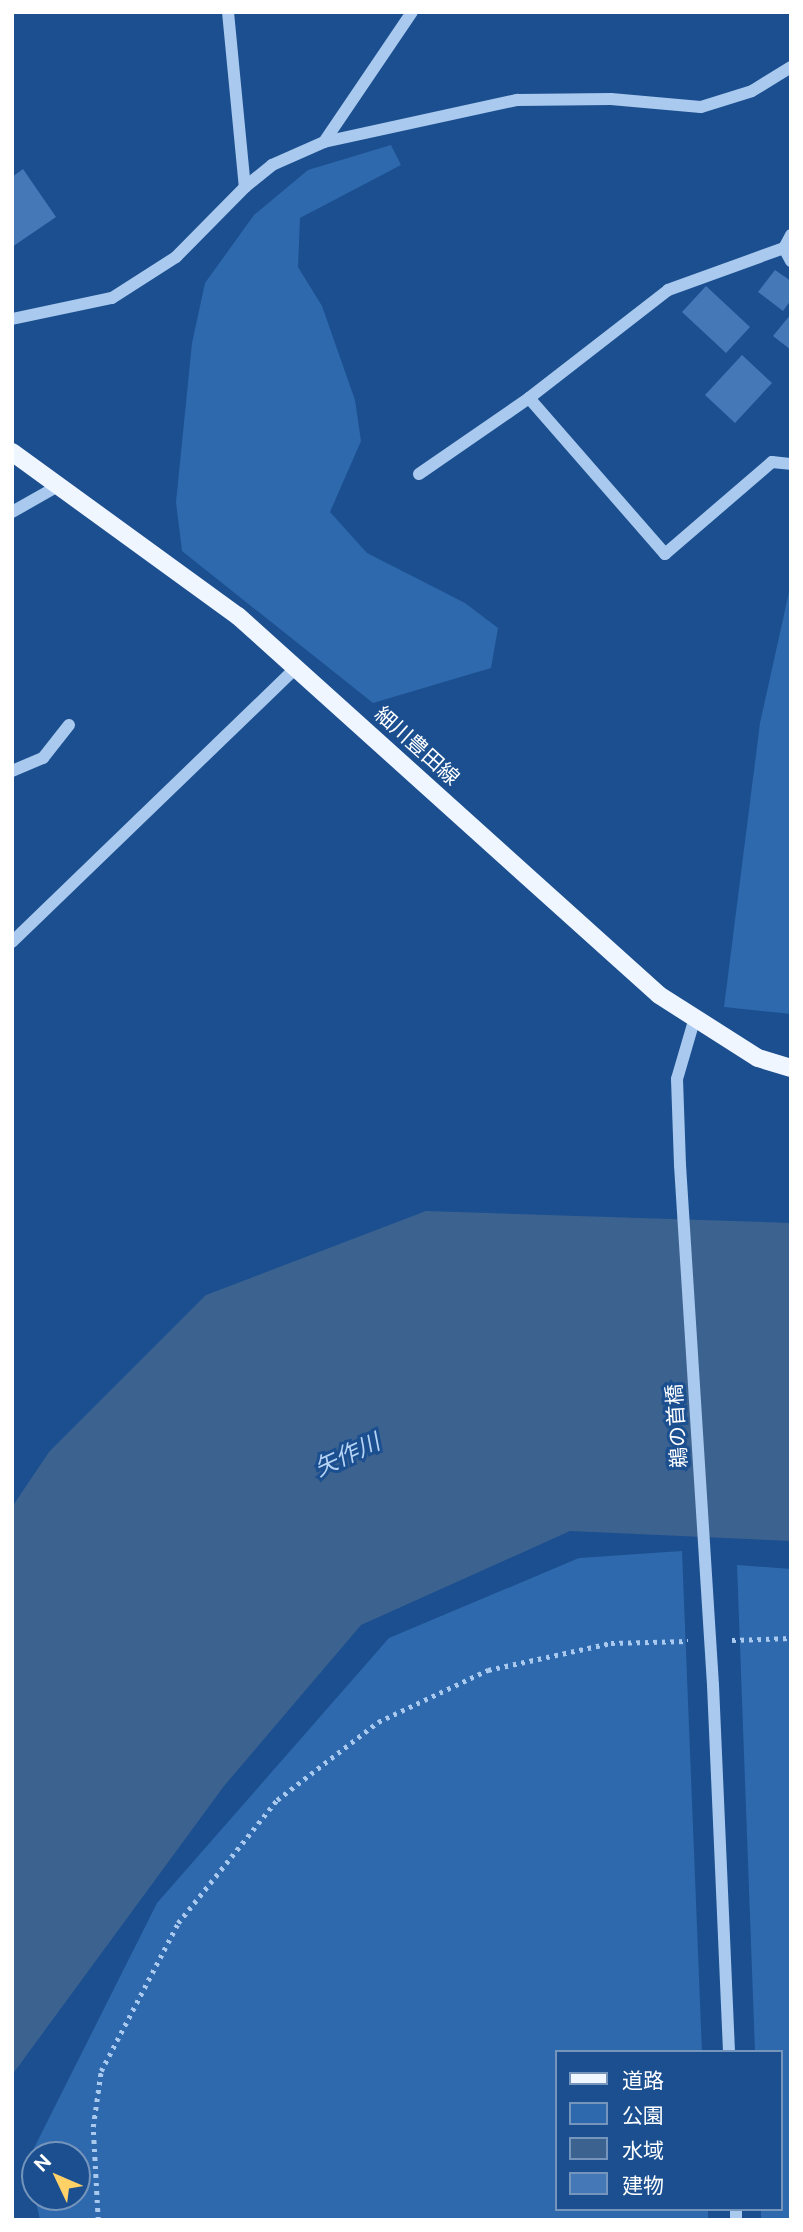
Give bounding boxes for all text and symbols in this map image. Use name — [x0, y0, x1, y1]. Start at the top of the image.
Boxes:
street label: 細川豊田線 — [370, 702, 464, 790]
street label: 鵜の首橋 — [662, 1383, 692, 1469]
water label: 矢作川 — [310, 1428, 384, 1482]
legend — [554, 2050, 782, 2211]
text: 道路 — [622, 2068, 664, 2093]
text: 公園 — [622, 2103, 664, 2128]
text: 水域 — [622, 2138, 664, 2163]
north arrow — [21, 2141, 91, 2211]
text: N — [29, 2150, 55, 2176]
text: 建物 — [622, 2173, 664, 2198]

